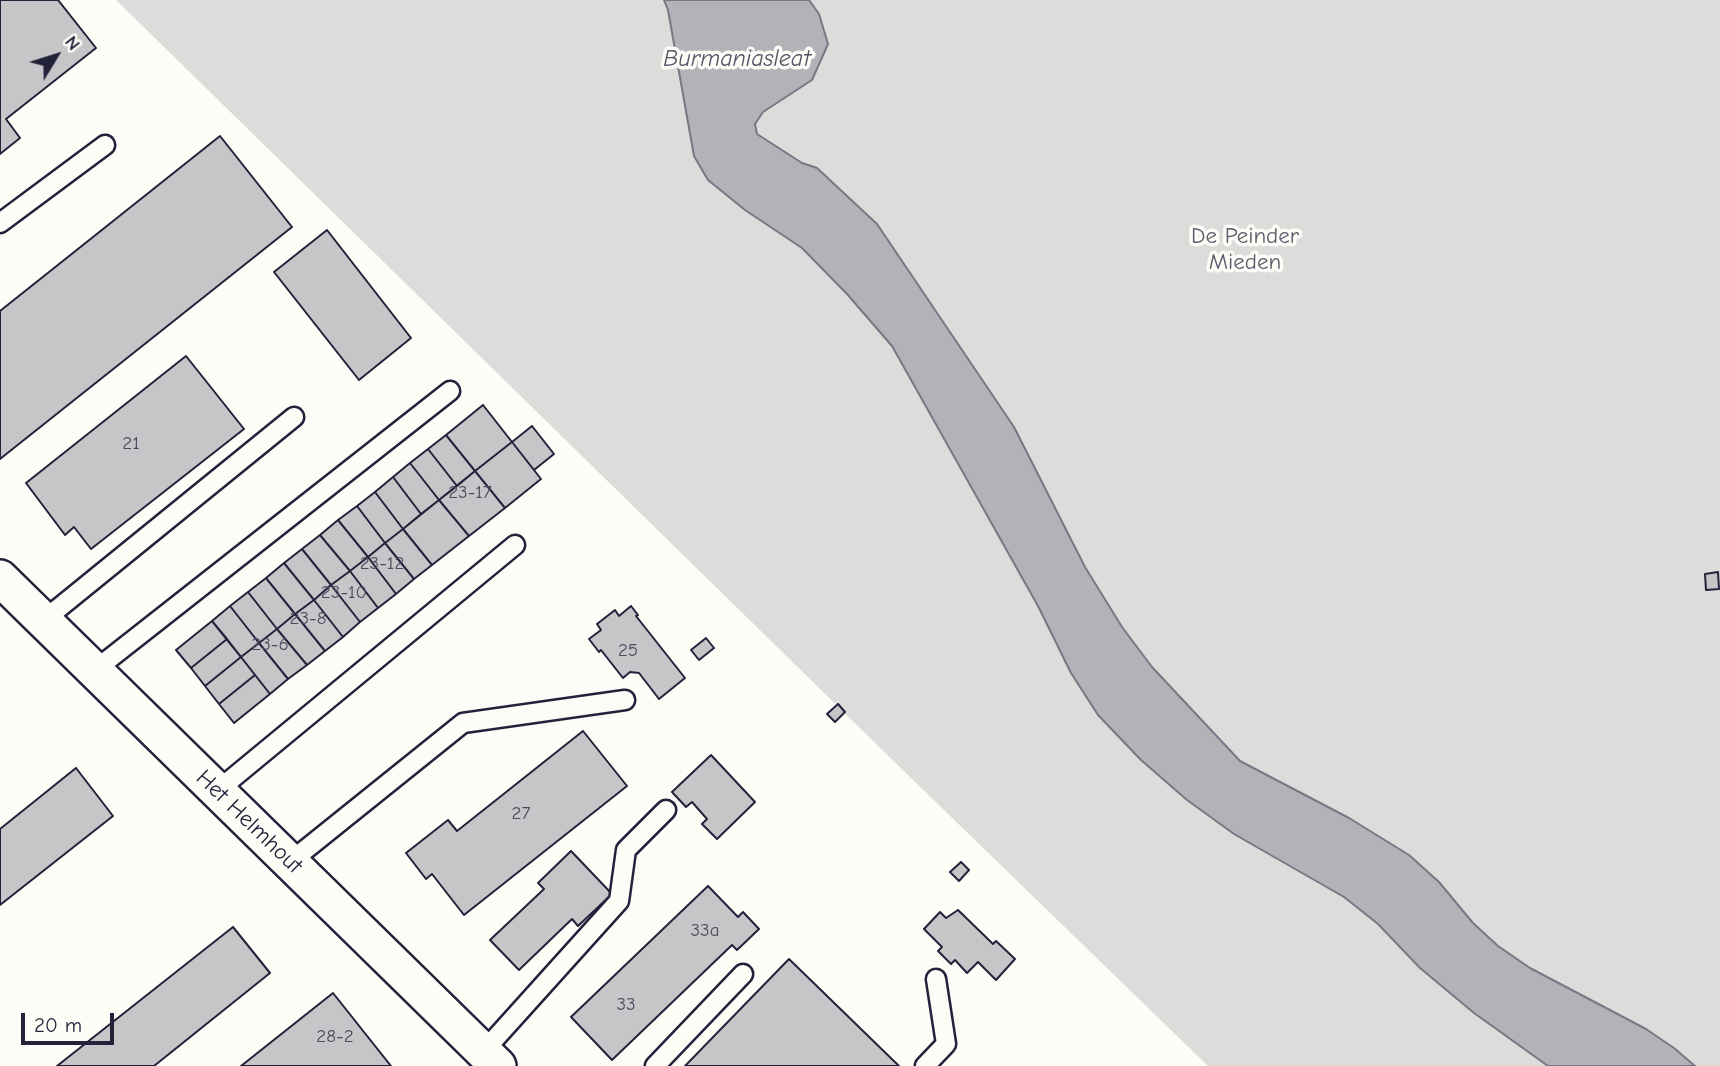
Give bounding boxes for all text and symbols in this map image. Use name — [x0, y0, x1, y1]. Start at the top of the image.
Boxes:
north arrow — [21, 21, 91, 91]
text: N — [60, 31, 85, 55]
water label: Burmaniasleat — [663, 45, 811, 73]
park label: De Peinder Mieden — [1191, 222, 1299, 276]
house number: 21 — [122, 433, 140, 455]
house number: 23-17 — [448, 482, 492, 504]
house number: 23-12 — [360, 553, 404, 575]
house number: 23-10 — [321, 582, 367, 604]
house number: 23-8 — [290, 608, 326, 630]
house number: 23-6 — [251, 634, 289, 656]
house number: 25 — [618, 640, 638, 662]
street label: Het Helmhout — [190, 764, 308, 880]
house number: 27 — [512, 803, 530, 825]
house number: 33a — [690, 920, 720, 942]
house number: 33 — [616, 994, 636, 1016]
scale bar — [24, 1000, 117, 1044]
text: 20 m — [34, 1013, 82, 1037]
house number: 28-2 — [316, 1026, 354, 1048]

